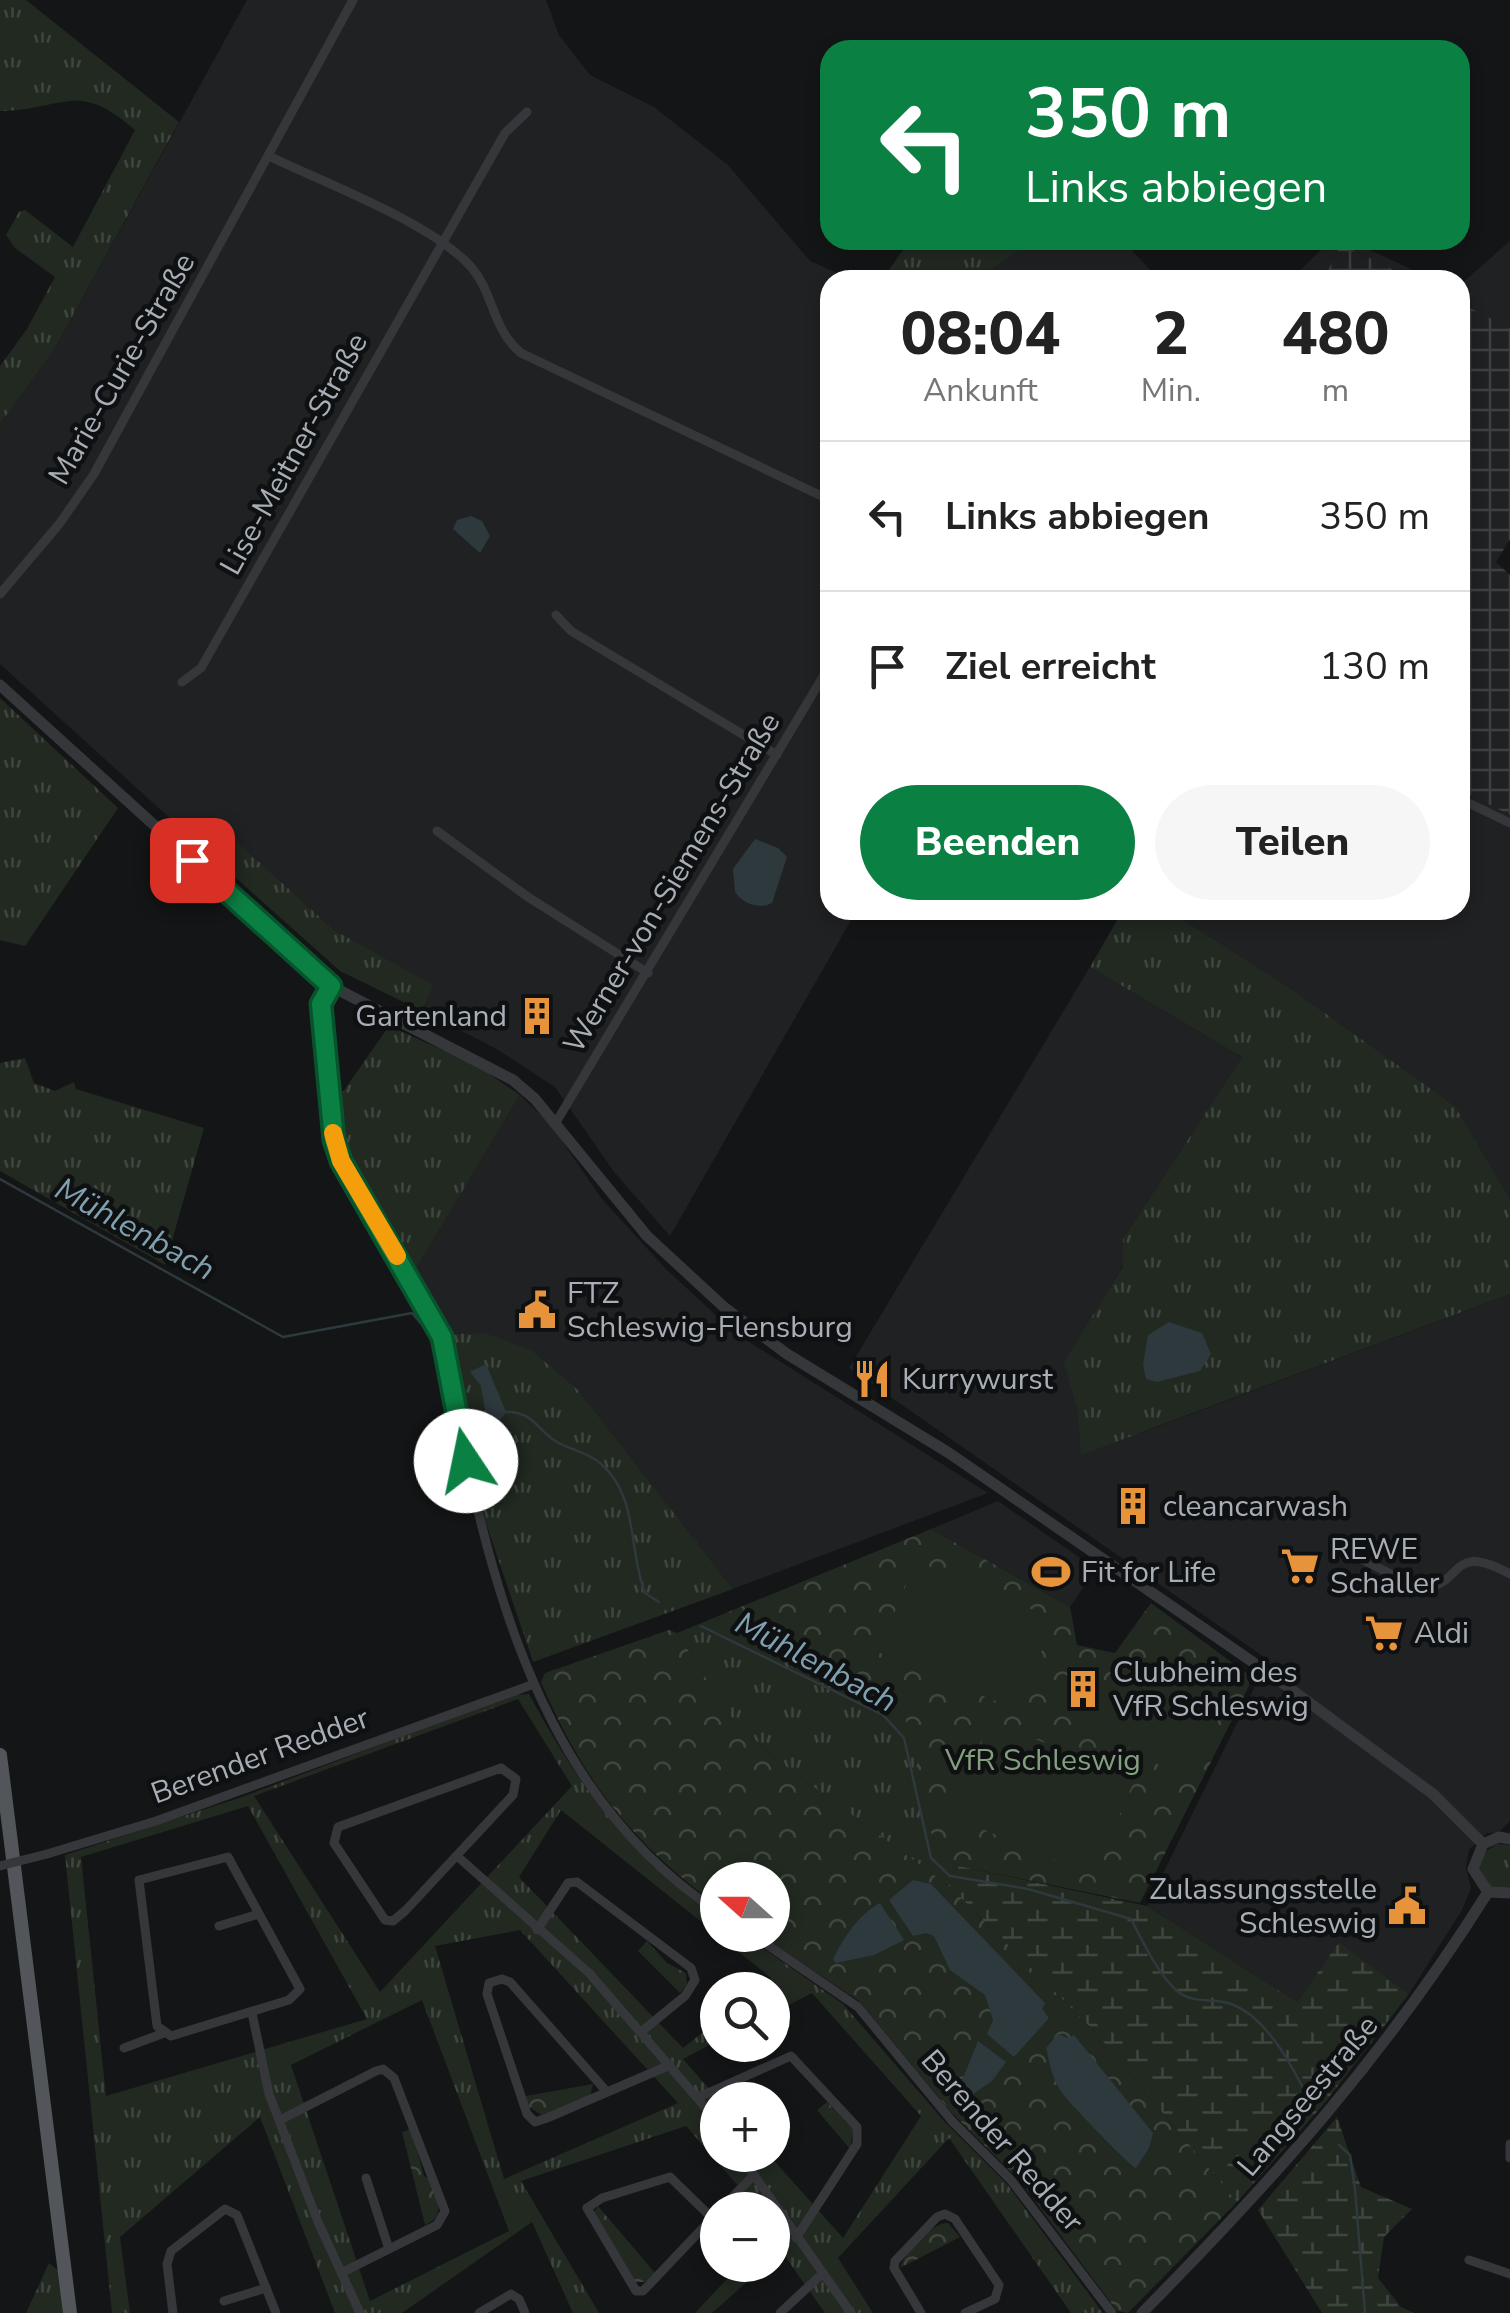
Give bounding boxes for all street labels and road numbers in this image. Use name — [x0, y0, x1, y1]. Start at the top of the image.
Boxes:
street label: Marie-Curie-Straße — [39, 246, 205, 492]
street label: Lise-Meitner-Straße — [210, 326, 378, 582]
street label: Werner-von-Siemens-Straße — [554, 705, 790, 1061]
street label: Berender Redder — [145, 1697, 375, 1814]
street label: Langseestraße — [1228, 2007, 1388, 2185]
street label: Berender Redder — [911, 2041, 1093, 2241]

